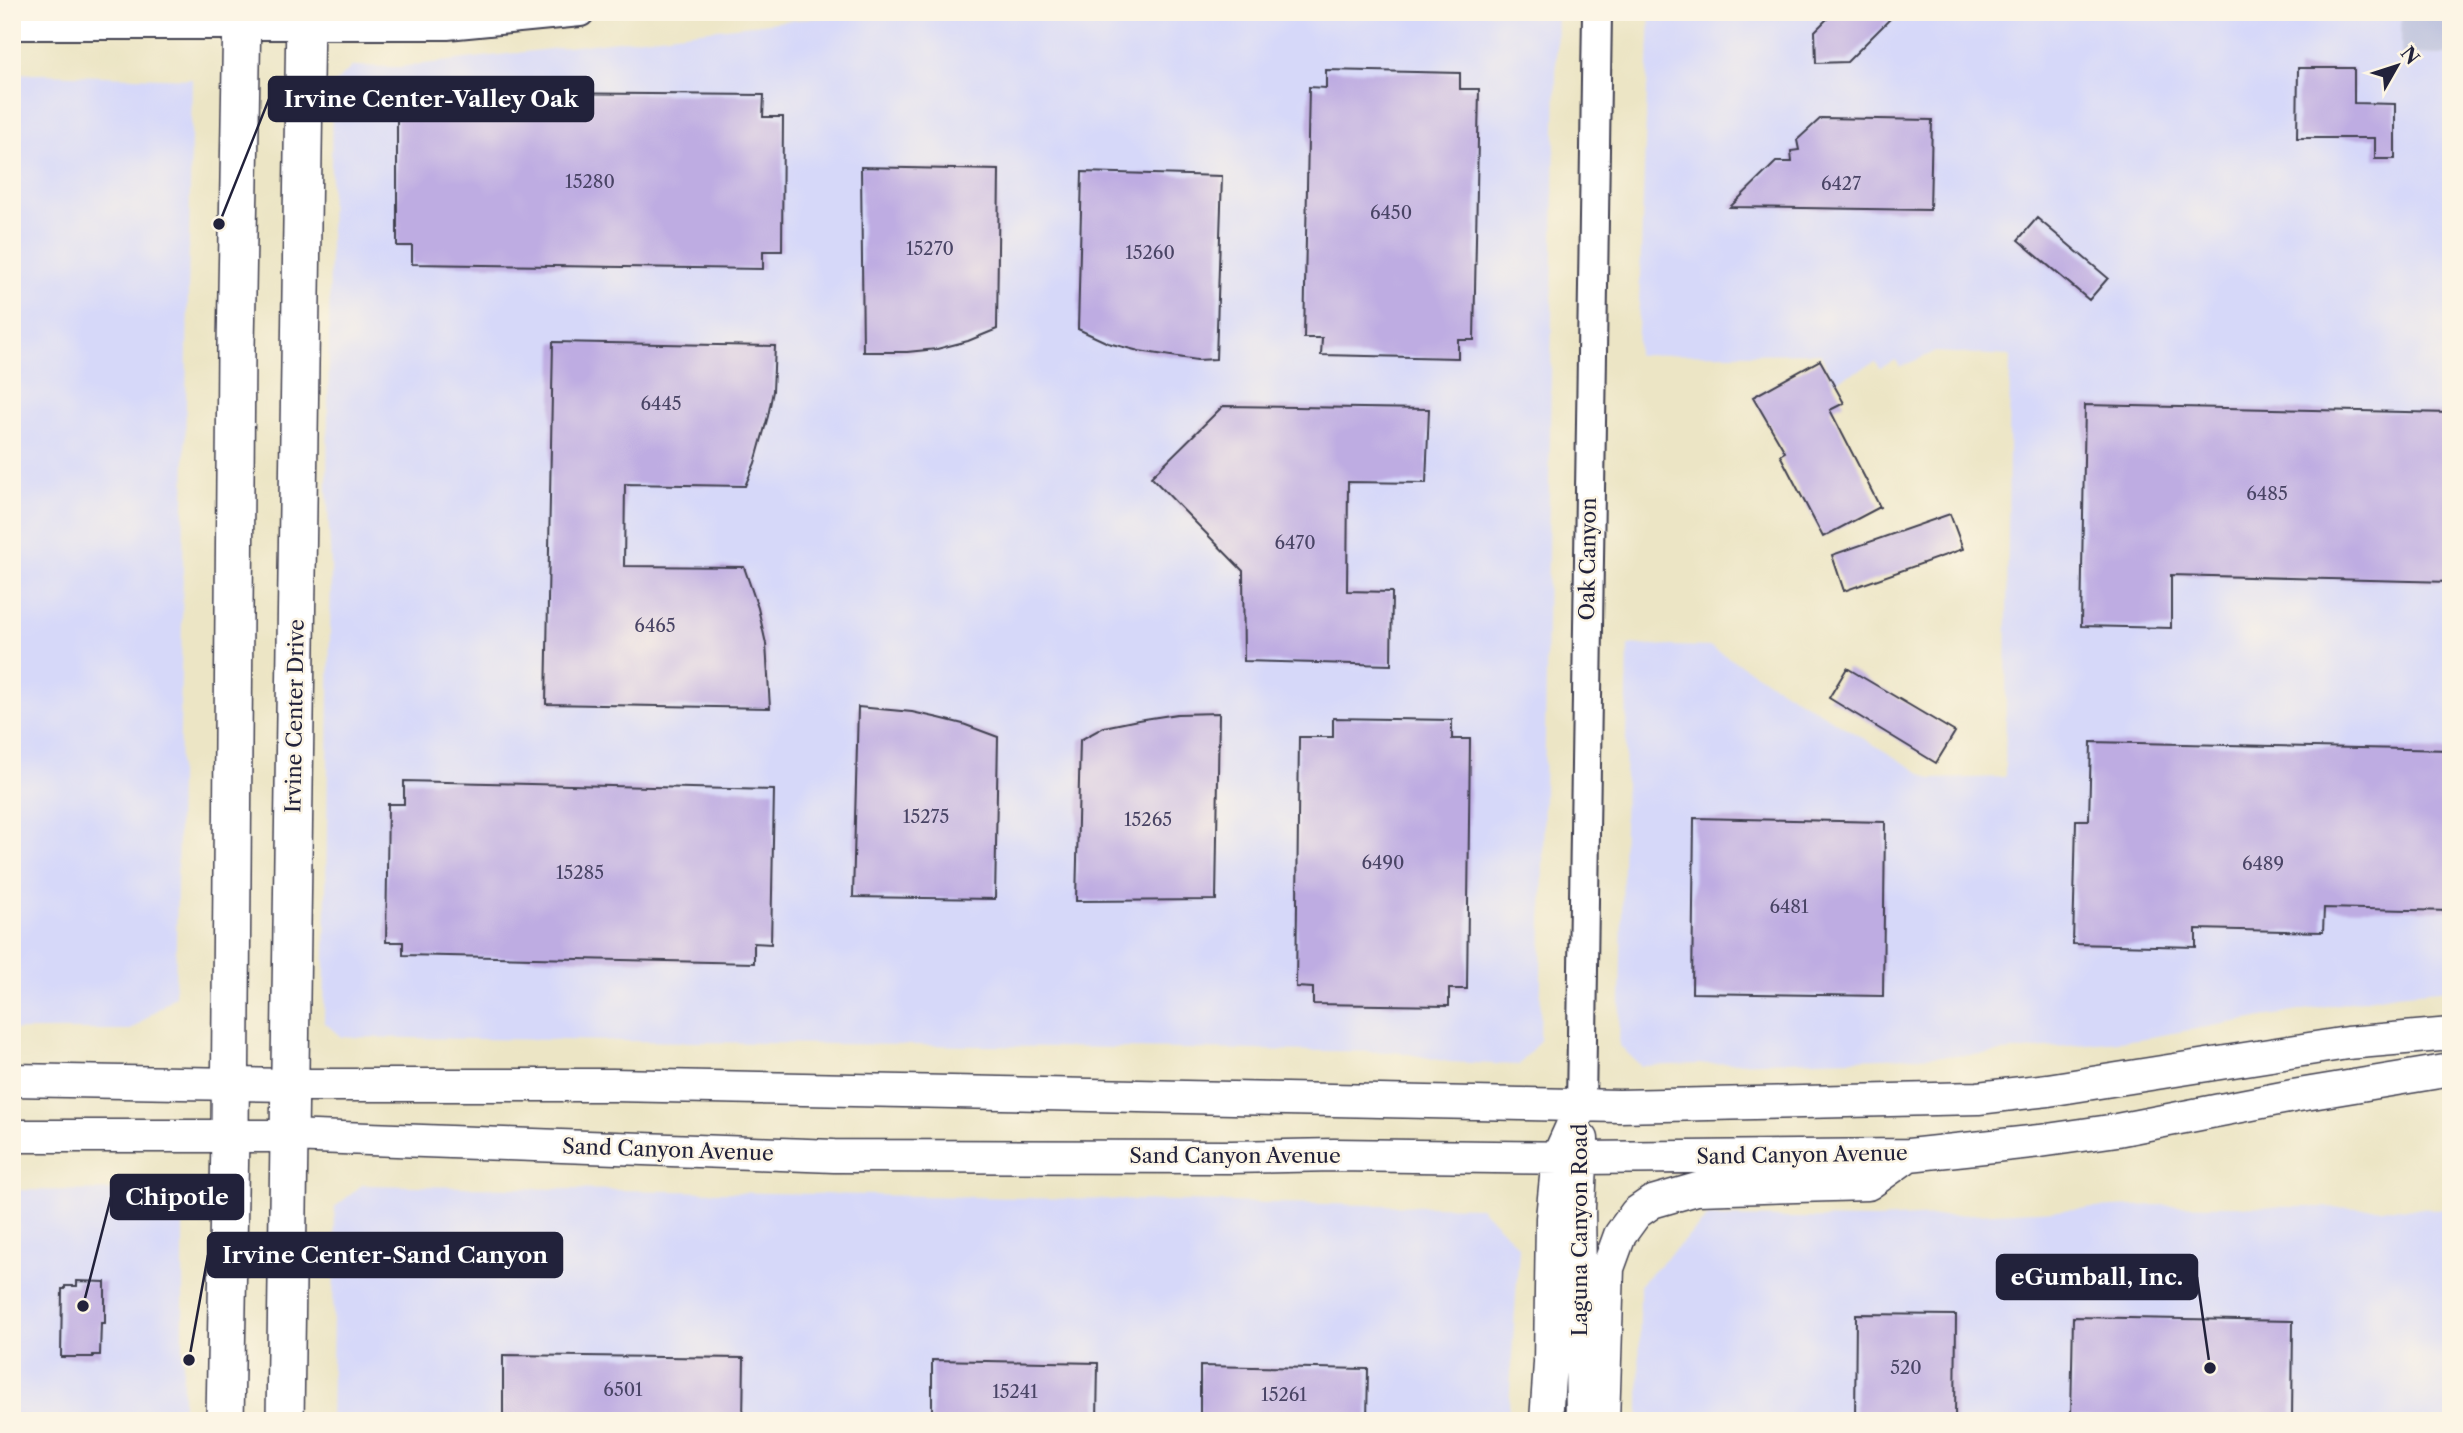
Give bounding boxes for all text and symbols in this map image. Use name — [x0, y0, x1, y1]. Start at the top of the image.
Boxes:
north arrow — [2362, 32, 2432, 102]
text: N — [2396, 42, 2424, 69]
callout: Irvine Center-Valley Oak — [269, 77, 593, 121]
text: Irvine Center-Valley Oak — [284, 85, 579, 113]
house number: 15280 — [565, 171, 615, 193]
house number: 6427 — [1821, 173, 1861, 195]
house number: 6450 — [1370, 202, 1412, 224]
house number: 15270 — [906, 238, 954, 260]
house number: 15260 — [1125, 242, 1175, 264]
house number: 6445 — [640, 393, 682, 415]
house number: 6485 — [2246, 483, 2288, 505]
street label: Oak Canyon — [1574, 497, 1601, 621]
house number: 6470 — [1274, 532, 1316, 554]
house number: 6465 — [634, 615, 676, 637]
street label: Irvine Center Drive — [280, 619, 309, 813]
house number: 15275 — [903, 806, 949, 828]
house number: 15265 — [1124, 809, 1172, 831]
house number: 6490 — [1362, 852, 1404, 874]
house number: 6489 — [2242, 853, 2284, 875]
house number: 15285 — [556, 862, 604, 884]
house number: 6481 — [1769, 896, 1809, 918]
street label: Laguna Canyon Road — [1567, 1123, 1592, 1336]
street label: Sand Canyon Avenue — [562, 1133, 774, 1166]
street label: Sand Canyon Avenue — [1696, 1140, 1908, 1169]
street label: Sand Canyon Avenue — [1129, 1143, 1341, 1168]
callout: Chipotle — [111, 1175, 243, 1219]
text: Chipotle — [125, 1183, 229, 1211]
callout: Irvine Center-Sand Canyon — [208, 1233, 562, 1277]
text: Irvine Center-Sand Canyon — [222, 1241, 548, 1269]
callout: eGumball, Inc. — [1997, 1255, 2197, 1299]
text: eGumball, Inc. — [2011, 1263, 2183, 1291]
house number: 520 — [1890, 1357, 1922, 1379]
house number: 6501 — [603, 1379, 643, 1401]
house number: 15241 — [992, 1381, 1038, 1403]
house number: 15261 — [1261, 1384, 1307, 1406]

